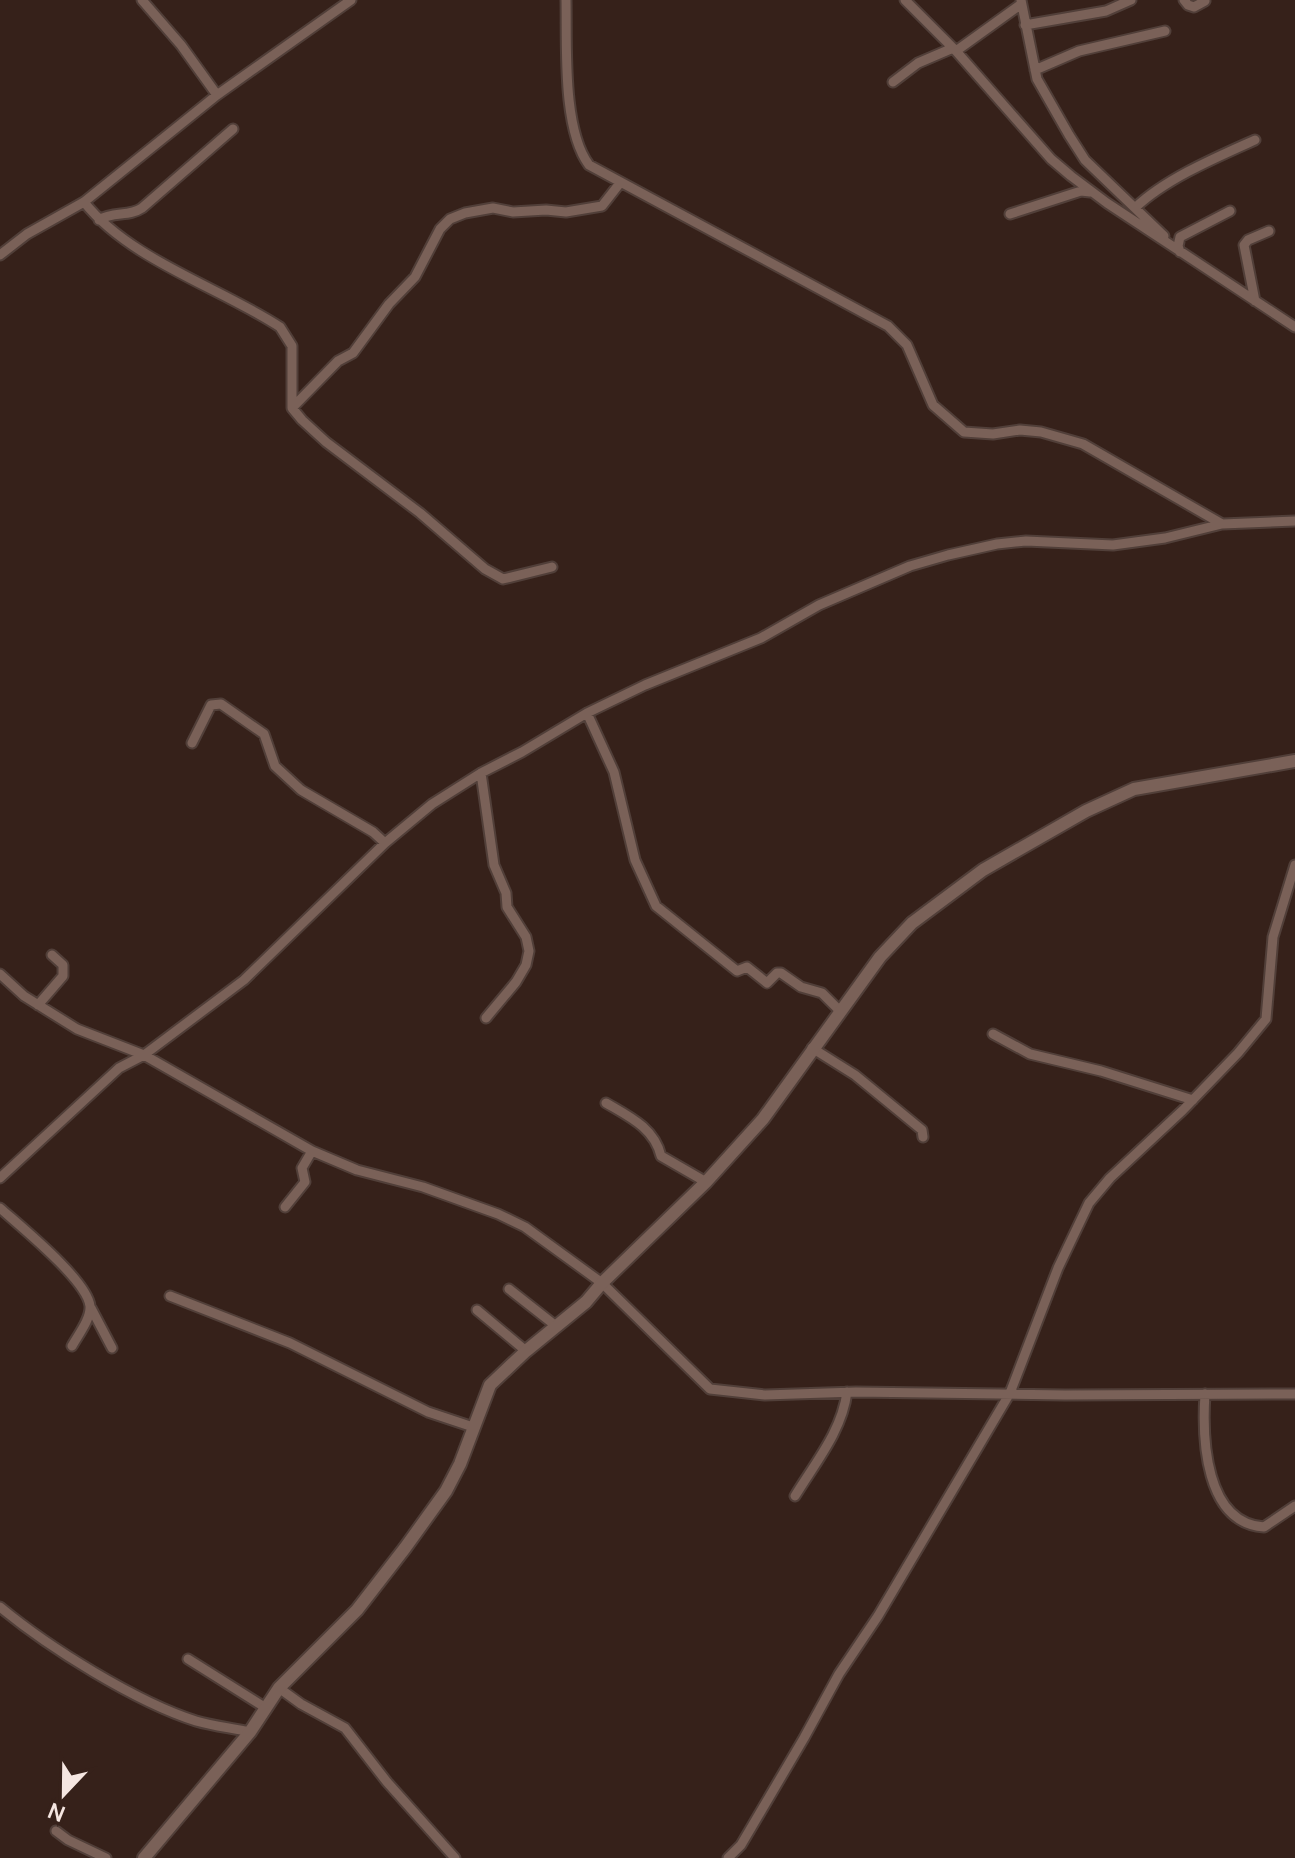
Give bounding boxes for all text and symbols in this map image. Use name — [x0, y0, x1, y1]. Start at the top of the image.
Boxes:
north arrow — [24, 1754, 104, 1834]
text: N — [44, 1796, 69, 1829]

